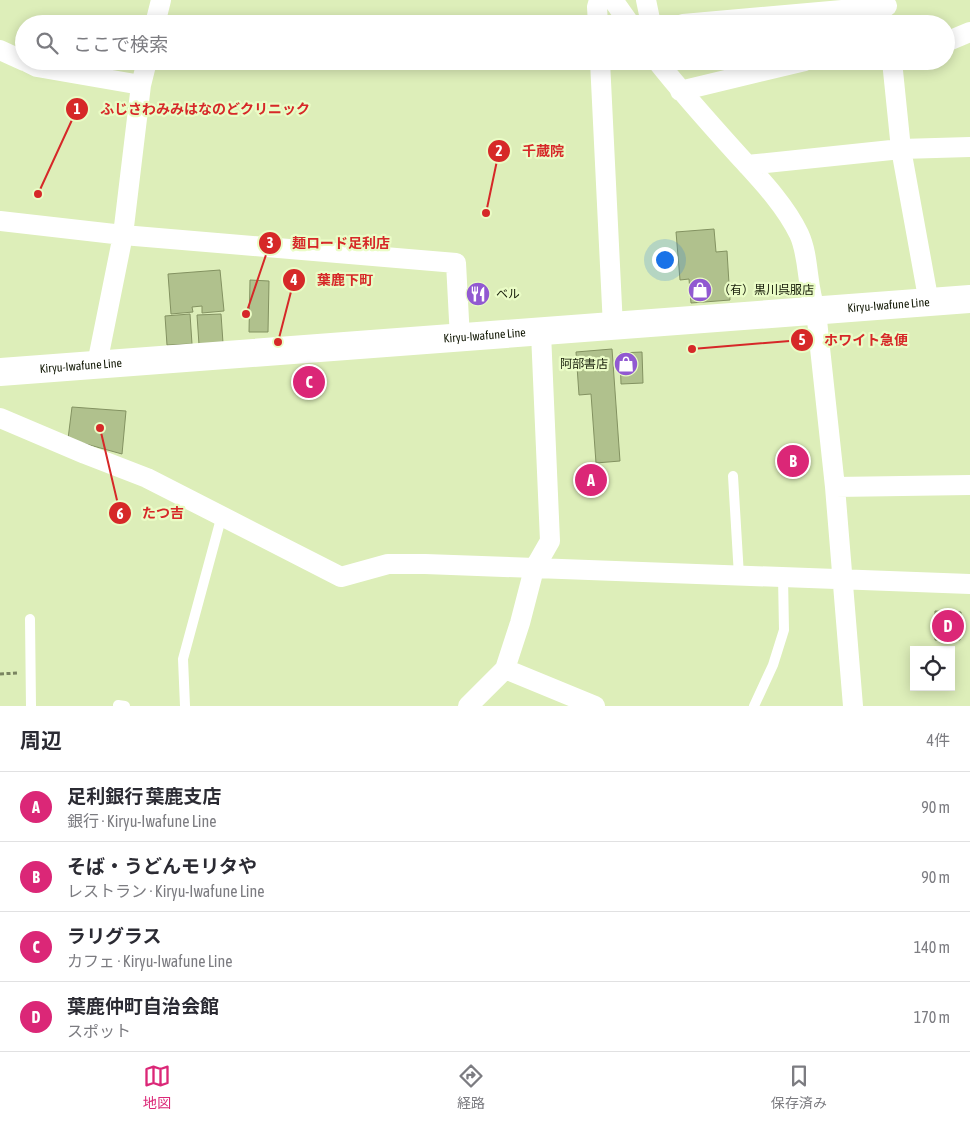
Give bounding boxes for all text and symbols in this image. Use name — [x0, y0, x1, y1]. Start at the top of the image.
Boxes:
search box — [15, 15, 955, 70]
icon: search — [33, 29, 61, 57]
text: ここで検索 — [73, 33, 168, 55]
callout: ふじさわみみはなのどクリニック — [65, 95, 320, 124]
text: 1 — [73, 100, 81, 117]
text: ふじさわみみはなのどクリニック — [100, 101, 310, 117]
callout: 千蔵院 — [487, 137, 574, 166]
text: 2 — [495, 142, 503, 159]
text: 千蔵院 — [522, 143, 564, 159]
callout: 麺ロード足利店 — [257, 228, 400, 257]
text: 3 — [266, 234, 274, 251]
text: 麺ロード足利店 — [292, 235, 390, 251]
your location — [652, 247, 678, 273]
callout: 葉鹿下町 — [282, 265, 383, 294]
text: 4 — [289, 271, 298, 288]
text: 葉鹿下町 — [317, 272, 373, 288]
shop icon: （有）黒川呉服店 — [687, 277, 713, 303]
restaurant icon: ベル — [465, 281, 491, 307]
place label: （有）黒川呉服店 — [718, 283, 814, 297]
place label: ベル — [496, 287, 520, 301]
street label: Kiryu-Iwafune Line — [847, 295, 930, 315]
street label: Kiryu-Iwafune Line — [443, 325, 526, 346]
callout: ホワイト急便 — [789, 325, 918, 354]
text: 5 — [798, 331, 806, 348]
text: ホワイト急便 — [824, 332, 908, 348]
shop icon: 阿部書店 — [613, 351, 639, 377]
street label: Kiryu-Iwafune Line — [39, 356, 122, 376]
place label: 阿部書店 — [560, 357, 608, 371]
pin: C — [293, 363, 325, 401]
pin: B — [777, 442, 809, 480]
pin: A — [575, 461, 607, 499]
callout: たつ吉 — [107, 499, 194, 528]
text: 6 — [116, 505, 124, 522]
text: たつ吉 — [142, 505, 184, 521]
pin: D — [932, 607, 964, 645]
map controls — [910, 646, 955, 691]
button: locate — [910, 646, 955, 691]
text: 周辺 — [20, 728, 62, 752]
text: 4件 — [926, 731, 950, 749]
text: 足利銀行 葉鹿支店 — [67, 785, 222, 807]
text: A — [32, 798, 40, 816]
text: 90 m — [921, 798, 950, 816]
text: 銀行 · Kiryu-Iwafune Line — [67, 812, 217, 830]
text: そば・うどんモリタや — [67, 855, 257, 877]
text: B — [32, 868, 40, 886]
text: 90 m — [921, 868, 950, 886]
text: レストラン · Kiryu-Iwafune Line — [67, 882, 265, 900]
text: ラリグラス — [67, 925, 162, 947]
text: C — [32, 938, 40, 956]
text: 140 m — [914, 938, 950, 956]
text: カフェ · Kiryu-Iwafune Line — [67, 952, 233, 970]
text: 葉鹿仲町自治会館 — [67, 995, 219, 1017]
text: D — [32, 1008, 40, 1026]
text: 170 m — [914, 1008, 950, 1026]
text: スポット — [67, 1022, 131, 1040]
tab: 地図 — [143, 1062, 171, 1112]
tab: 経路 — [457, 1062, 485, 1112]
tab: 保存済み — [771, 1062, 827, 1112]

